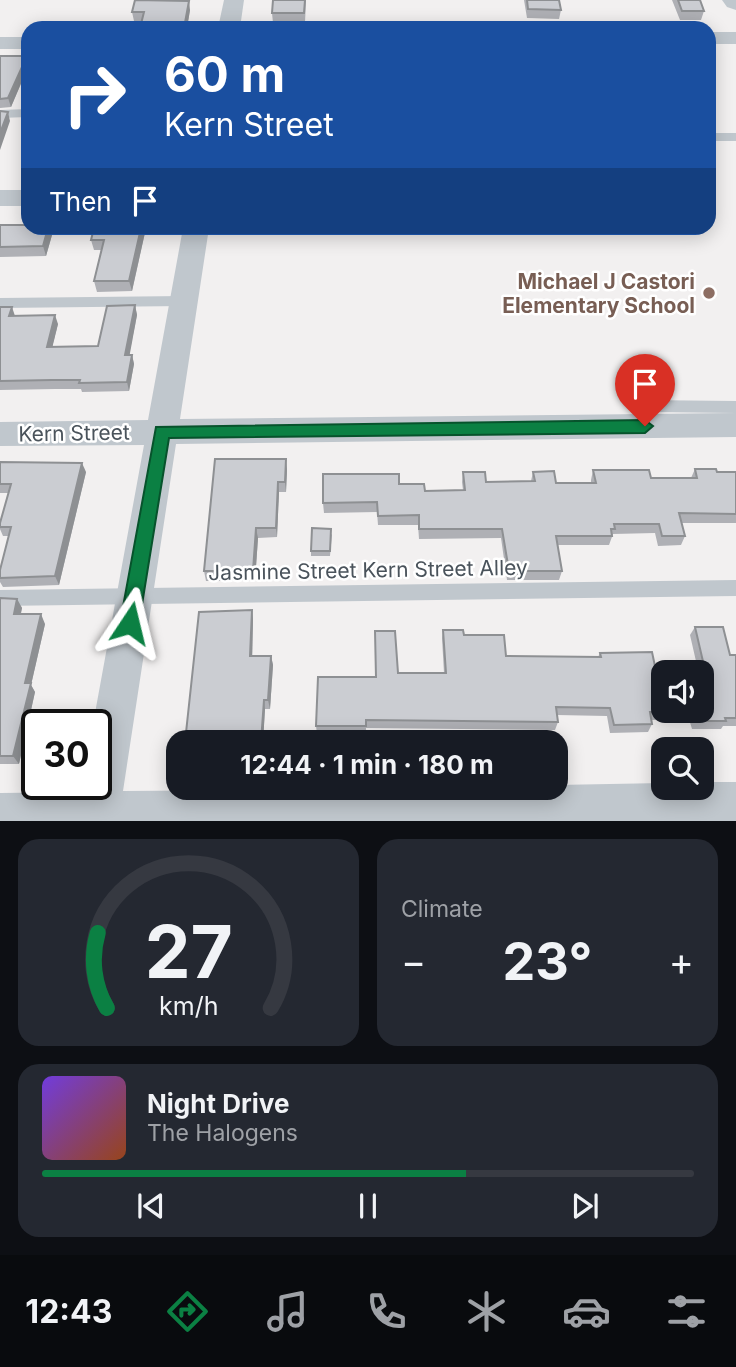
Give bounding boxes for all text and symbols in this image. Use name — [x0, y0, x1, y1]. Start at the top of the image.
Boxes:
text: 60 m — [164, 45, 285, 104]
icon: right — [49, 49, 140, 140]
text: Kern Street — [164, 105, 334, 144]
icon: arrive — [126, 182, 164, 220]
text: Then — [49, 186, 112, 217]
place label: Michael J Castori Elementary School — [502, 269, 695, 318]
marker: Michael J Castori Elementary School — [701, 285, 717, 301]
pin — [615, 354, 675, 426]
icon: arrive — [626, 365, 664, 403]
street label: Kern Street — [18, 420, 130, 446]
street label: Jasmine Street Kern Street Alley — [208, 555, 528, 585]
position arrow — [93, 586, 167, 660]
map controls — [651, 660, 714, 800]
button: sound — [651, 660, 714, 723]
speed limit sign: 30 — [21, 709, 112, 800]
button: search — [651, 737, 714, 800]
text: 12:44 · 1 min · 180 m — [240, 749, 494, 780]
text: Climate — [401, 895, 483, 923]
text: 27 — [144, 908, 233, 997]
text: 23° — [503, 930, 592, 993]
text: − — [401, 938, 426, 984]
text: + — [669, 938, 694, 984]
text: km/h — [159, 991, 218, 1021]
text: Night Drive — [147, 1088, 289, 1119]
text: The Halogens — [147, 1119, 298, 1147]
icon: previous — [132, 1187, 170, 1225]
icon: pause — [349, 1187, 387, 1225]
icon: next — [566, 1187, 604, 1225]
icon: directions — [163, 1287, 212, 1336]
icon: music — [263, 1287, 312, 1336]
icon: phone — [362, 1287, 411, 1336]
icon: climate — [462, 1287, 511, 1336]
icon: car — [562, 1287, 611, 1336]
icon: filters — [662, 1287, 711, 1336]
text: 12:43 — [25, 1292, 112, 1331]

